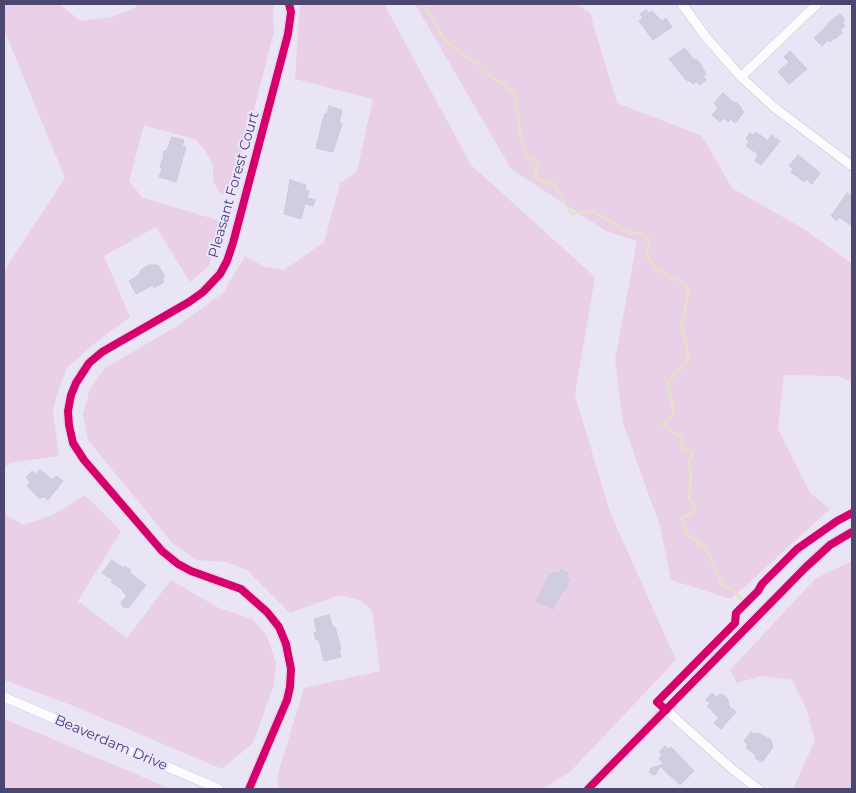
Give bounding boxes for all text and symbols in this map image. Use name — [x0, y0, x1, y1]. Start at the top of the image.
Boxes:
street label: Pleasant Forest Court — [205, 110, 263, 260]
street label: Beaverdam Drive — [52, 712, 170, 774]

